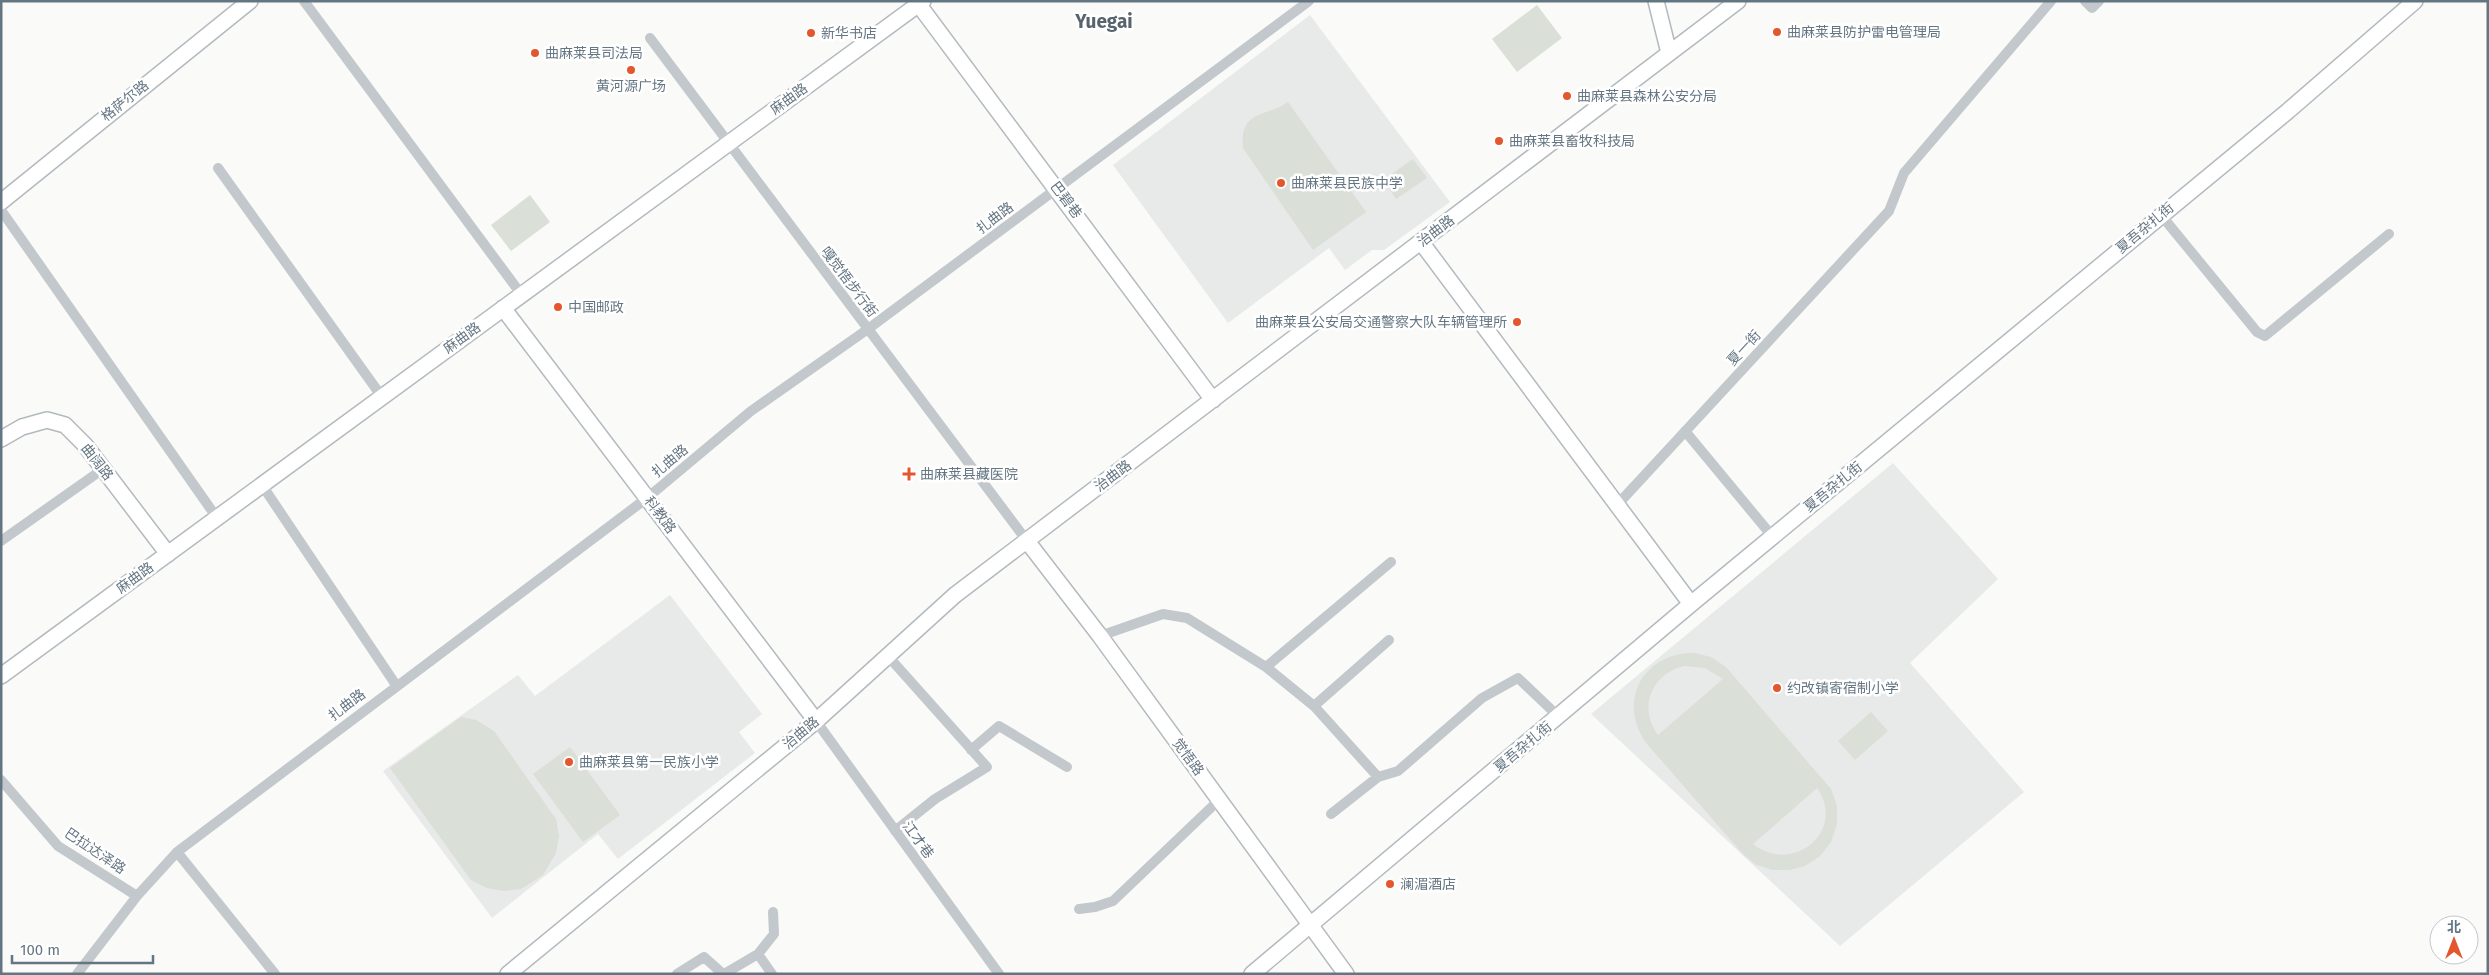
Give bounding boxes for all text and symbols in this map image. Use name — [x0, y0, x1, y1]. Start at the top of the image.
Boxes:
district label: Yuegai — [1074, 10, 1133, 33]
place label: 曲麻莱县防护雷电管理局 — [1787, 24, 1941, 41]
place label: 新华书店 — [821, 25, 877, 42]
marker: 曲麻莱县防护雷电管理局 — [1771, 26, 1783, 38]
marker: 新华书店 — [805, 27, 817, 39]
place label: 曲麻莱县司法局 — [545, 45, 643, 62]
marker: 曲麻莱县司法局 — [529, 47, 541, 59]
marker: 黄河源广场 — [625, 64, 637, 76]
street label: 格萨尔路 — [98, 77, 152, 125]
place label: 黄河源广场 — [596, 78, 666, 95]
street label: 麻曲路 — [767, 80, 811, 118]
place label: 曲麻莱县森林公安分局 — [1577, 88, 1717, 105]
marker: 曲麻莱县森林公安分局 — [1561, 90, 1573, 102]
place label: 曲麻莱县畜牧科技局 — [1509, 133, 1635, 150]
marker: 曲麻莱县畜牧科技局 — [1493, 135, 1505, 147]
place label: 曲麻莱县民族中学 — [1291, 175, 1403, 192]
marker: 曲麻莱县民族中学 — [1275, 177, 1287, 189]
street label: 巴碧巷 — [1047, 178, 1085, 222]
street label: 扎曲路 — [973, 199, 1017, 237]
street label: 夏吾杂扎街 — [2113, 199, 2177, 257]
street label: 治曲路 — [1414, 212, 1458, 250]
street label: 嘎觉悟步行街 — [817, 243, 881, 321]
place label: 中国邮政 — [568, 299, 624, 316]
marker: 中国邮政 — [552, 301, 564, 313]
place label: 曲麻莱县公安局交通警察大队车辆管理所 — [1255, 314, 1507, 331]
marker: 曲麻莱县公安局交通警察大队车辆管理所 — [1511, 316, 1523, 328]
street label: 麻曲路 — [440, 319, 484, 357]
street label: 夏一街 — [1723, 327, 1765, 369]
street label: 曲阔路 — [77, 440, 117, 484]
street label: 扎曲路 — [648, 441, 692, 481]
street label: 治曲路 — [1091, 457, 1135, 495]
street label: 夏吾杂扎街 — [1800, 458, 1866, 516]
place label: 曲麻莱县藏医院 — [920, 466, 1018, 483]
marker: 曲麻莱县藏医院 — [902, 467, 916, 481]
street label: 科教路 — [641, 493, 679, 537]
street label: 麻曲路 — [113, 559, 157, 597]
place label: 约改镇寄宿制小学 — [1787, 680, 1899, 697]
marker: 约改镇寄宿制小学 — [1771, 682, 1783, 694]
street label: 扎曲路 — [325, 686, 369, 724]
street label: 治曲路 — [779, 713, 823, 753]
street label: 夏吾杂扎街 — [1491, 718, 1555, 776]
street label: 觉悟路 — [1169, 735, 1207, 779]
place label: 曲麻莱县第一民族小学 — [579, 754, 719, 771]
marker: 曲麻莱县第一民族小学 — [563, 756, 575, 768]
street label: 江才巷 — [899, 818, 937, 862]
street label: 巴拉达泽路 — [61, 824, 129, 878]
place label: 澜湄酒店 — [1400, 876, 1456, 893]
marker: 澜湄酒店 — [1384, 878, 1396, 890]
north arrow — [2429, 915, 2479, 965]
text: 北 — [2447, 919, 2461, 936]
scale bar — [12, 932, 154, 964]
text: 100 m — [20, 941, 60, 959]

